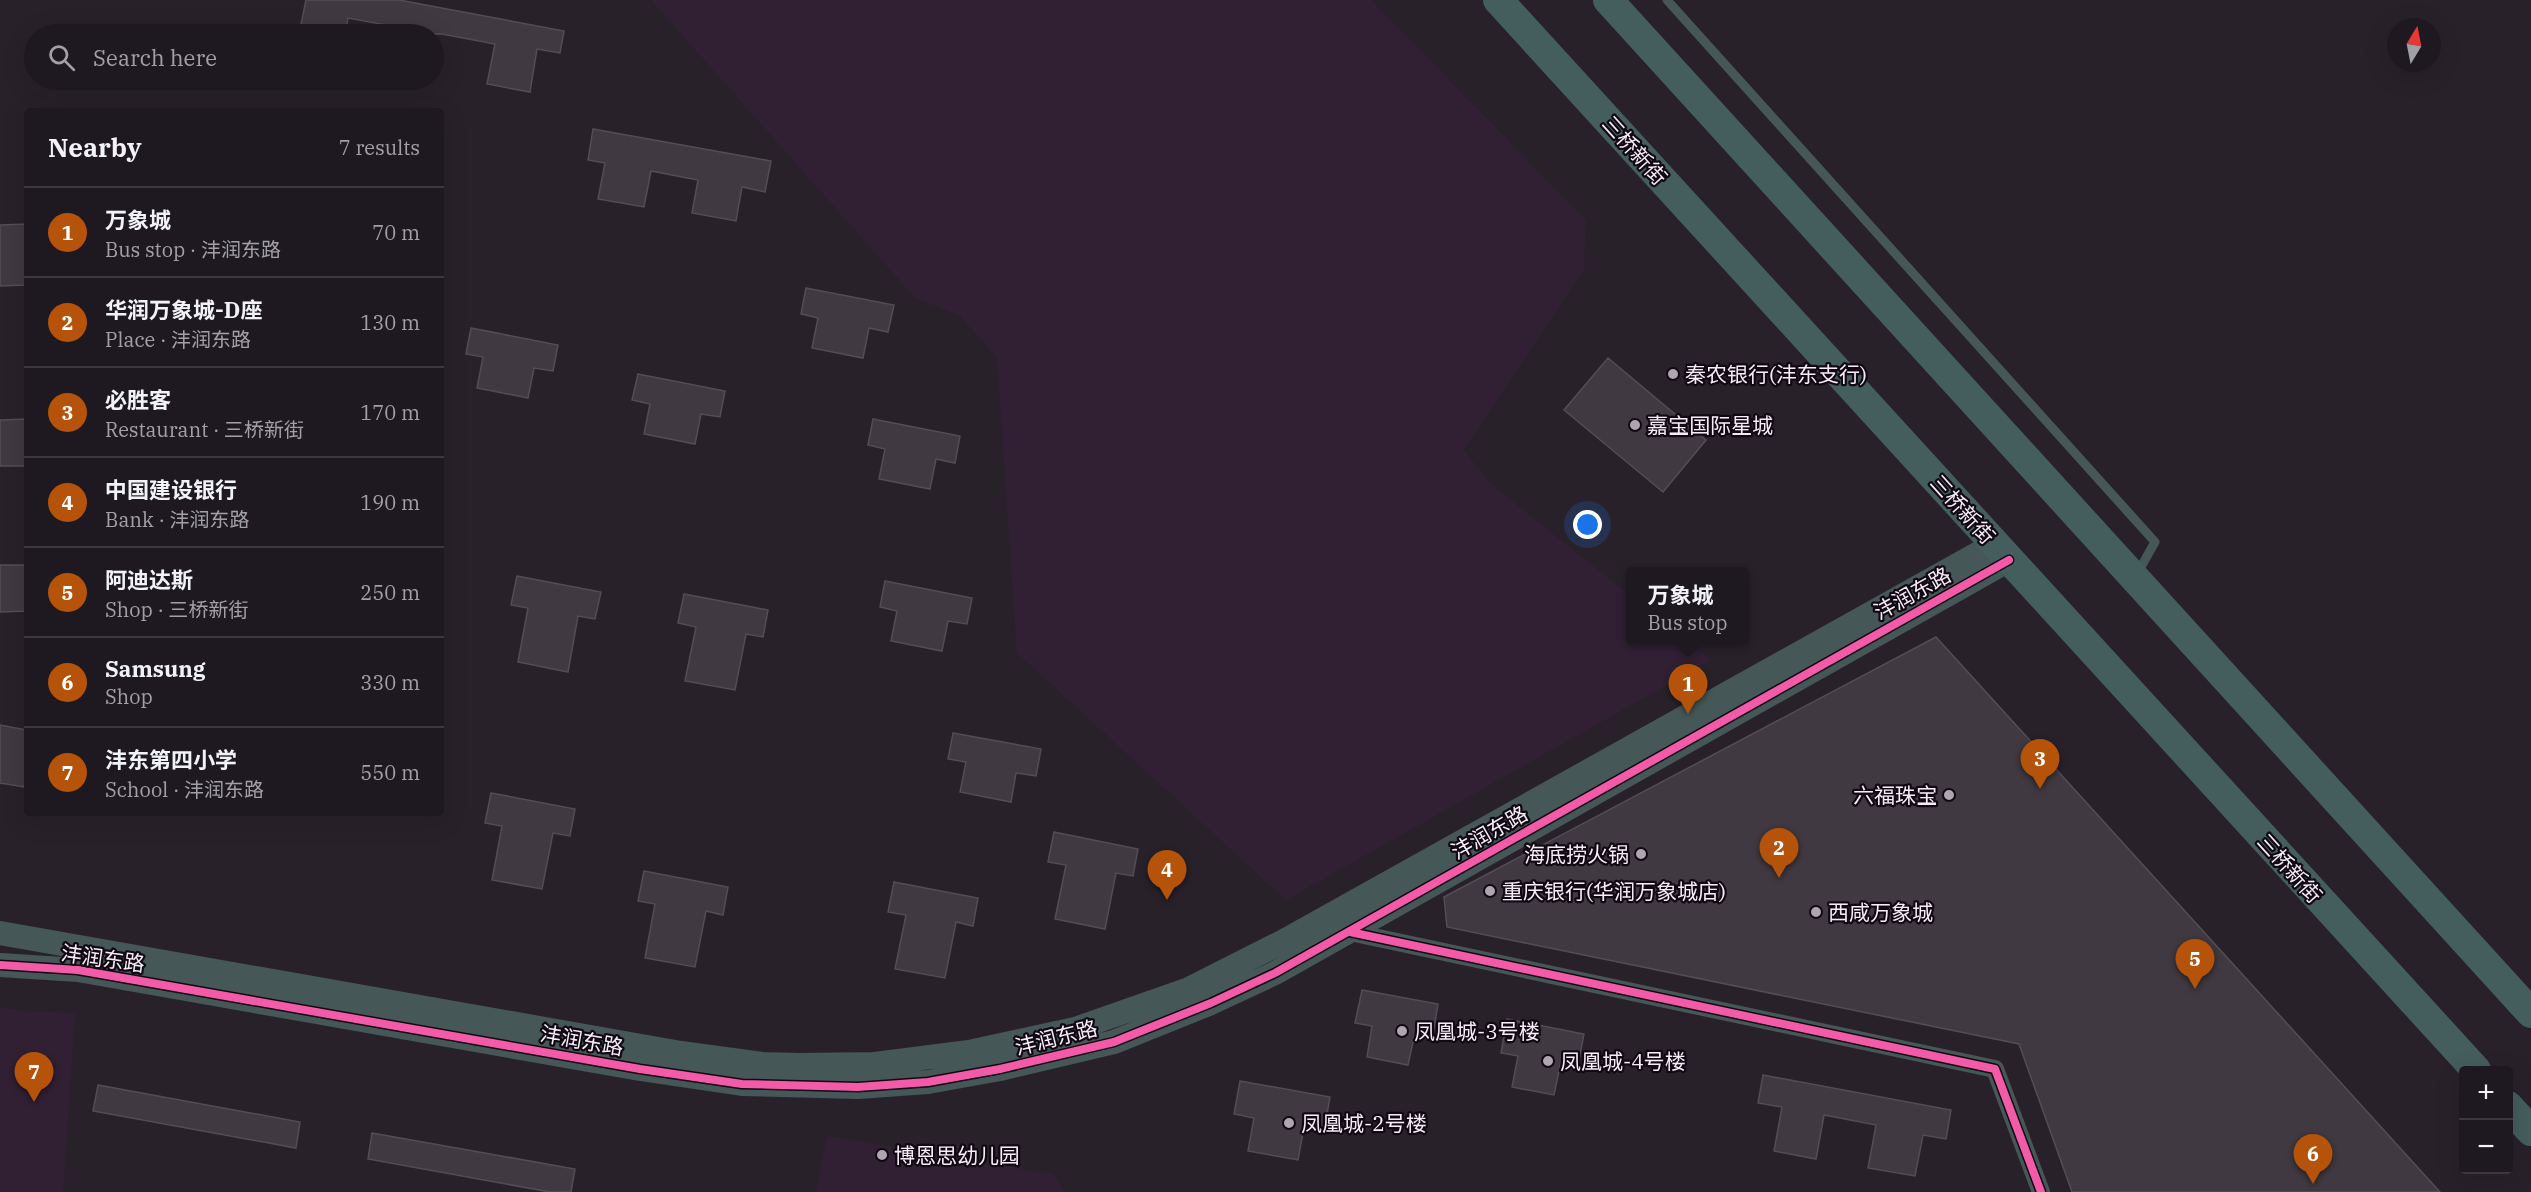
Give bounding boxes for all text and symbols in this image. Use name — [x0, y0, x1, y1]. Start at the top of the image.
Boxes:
north arrow — [2387, 18, 2441, 72]
search box — [24, 24, 444, 90]
icon: search — [45, 41, 78, 74]
text: Search here — [93, 43, 217, 72]
street label: 三桥新街 — [1596, 109, 1674, 191]
text: Nearby — [48, 130, 142, 164]
text: 7 results — [339, 134, 420, 161]
text: 万象城 — [105, 205, 171, 234]
text: 1 — [62, 219, 74, 246]
text: 70 m — [372, 219, 420, 246]
text: Bus stop · 沣润东路 — [105, 236, 281, 263]
text: 华润万象城-D座 — [105, 295, 262, 324]
text: 2 — [62, 309, 74, 336]
text: 130 m — [360, 309, 420, 336]
text: Place · 沣润东路 — [105, 326, 251, 353]
place label: 秦农银行(沣东支行) — [1685, 360, 1867, 388]
marker: 秦农银行(沣东支行) — [1666, 367, 1680, 381]
text: 必胜客 — [105, 385, 171, 414]
text: 3 — [62, 399, 74, 426]
text: 170 m — [360, 399, 420, 426]
place label: 嘉宝国际星城 — [1647, 411, 1773, 439]
text: Restaurant · 三桥新街 — [105, 416, 304, 443]
marker: 嘉宝国际星城 — [1628, 418, 1642, 432]
street label: 三桥新街 — [1924, 468, 2002, 550]
text: 中国建设银行 — [105, 475, 237, 504]
text: 4 — [62, 489, 74, 516]
text: 190 m — [360, 489, 420, 516]
text: Bank · 沣润东路 — [105, 506, 250, 533]
your location — [1573, 510, 1602, 539]
street label: 沣润东路 — [1868, 560, 1956, 626]
text: 阿迪达斯 — [105, 565, 193, 594]
popup — [1626, 567, 1749, 645]
text: 5 — [62, 579, 74, 606]
text: 250 m — [360, 579, 420, 606]
text: 万象城 — [1647, 580, 1713, 609]
text: Shop · 三桥新街 — [105, 596, 249, 623]
text: Bus stop — [1647, 609, 1728, 636]
text: Samsung — [105, 654, 206, 683]
pin: 1 — [1668, 664, 1708, 714]
text: 6 — [62, 669, 74, 696]
text: 330 m — [360, 669, 420, 696]
text: Shop — [105, 683, 153, 710]
pin: 3 — [2020, 740, 2060, 789]
text: 沣东第四小学 — [105, 745, 237, 774]
text: 7 — [62, 759, 74, 786]
text: 550 m — [360, 759, 420, 786]
text: School · 沣润东路 — [105, 776, 264, 803]
place label: 六福珠宝 — [1853, 781, 1937, 809]
marker: 六福珠宝 — [1942, 788, 1956, 802]
street label: 沣润东路 — [1446, 799, 1532, 865]
street label: 三桥新街 — [2251, 827, 2329, 909]
pin: 2 — [1760, 828, 1798, 878]
place label: 海底捞火锅 — [1524, 840, 1629, 868]
marker: 海底捞火锅 — [1634, 847, 1648, 861]
pin: 4 — [1148, 850, 1186, 900]
place label: 重庆银行(华润万象城店) — [1502, 877, 1726, 905]
marker: 重庆银行(华润万象城店) — [1483, 884, 1497, 898]
place label: 西咸万象城 — [1828, 898, 1933, 926]
marker: 西咸万象城 — [1809, 905, 1823, 919]
street label: 沣润东路 — [59, 938, 147, 978]
pin: 5 — [2176, 940, 2214, 989]
street label: 沣润东路 — [1012, 1013, 1100, 1061]
place label: 凤凰城-3号楼 — [1414, 1017, 1540, 1045]
street label: 沣润东路 — [538, 1019, 626, 1061]
marker: 凤凰城-3号楼 — [1395, 1024, 1409, 1038]
place label: 凤凰城-4号楼 — [1560, 1047, 1686, 1075]
pin: 7 — [15, 1052, 54, 1102]
marker: 凤凰城-4号楼 — [1541, 1054, 1555, 1068]
map controls — [2459, 1066, 2513, 1174]
button: + — [2459, 1066, 2513, 1120]
place label: 凤凰城-2号楼 — [1301, 1109, 1427, 1137]
marker: 凤凰城-2号楼 — [1282, 1116, 1296, 1130]
button: − — [2459, 1120, 2513, 1174]
pin: 6 — [2294, 1134, 2332, 1184]
place label: 博恩思幼儿园 — [894, 1141, 1020, 1169]
marker: 博恩思幼儿园 — [875, 1148, 889, 1162]

